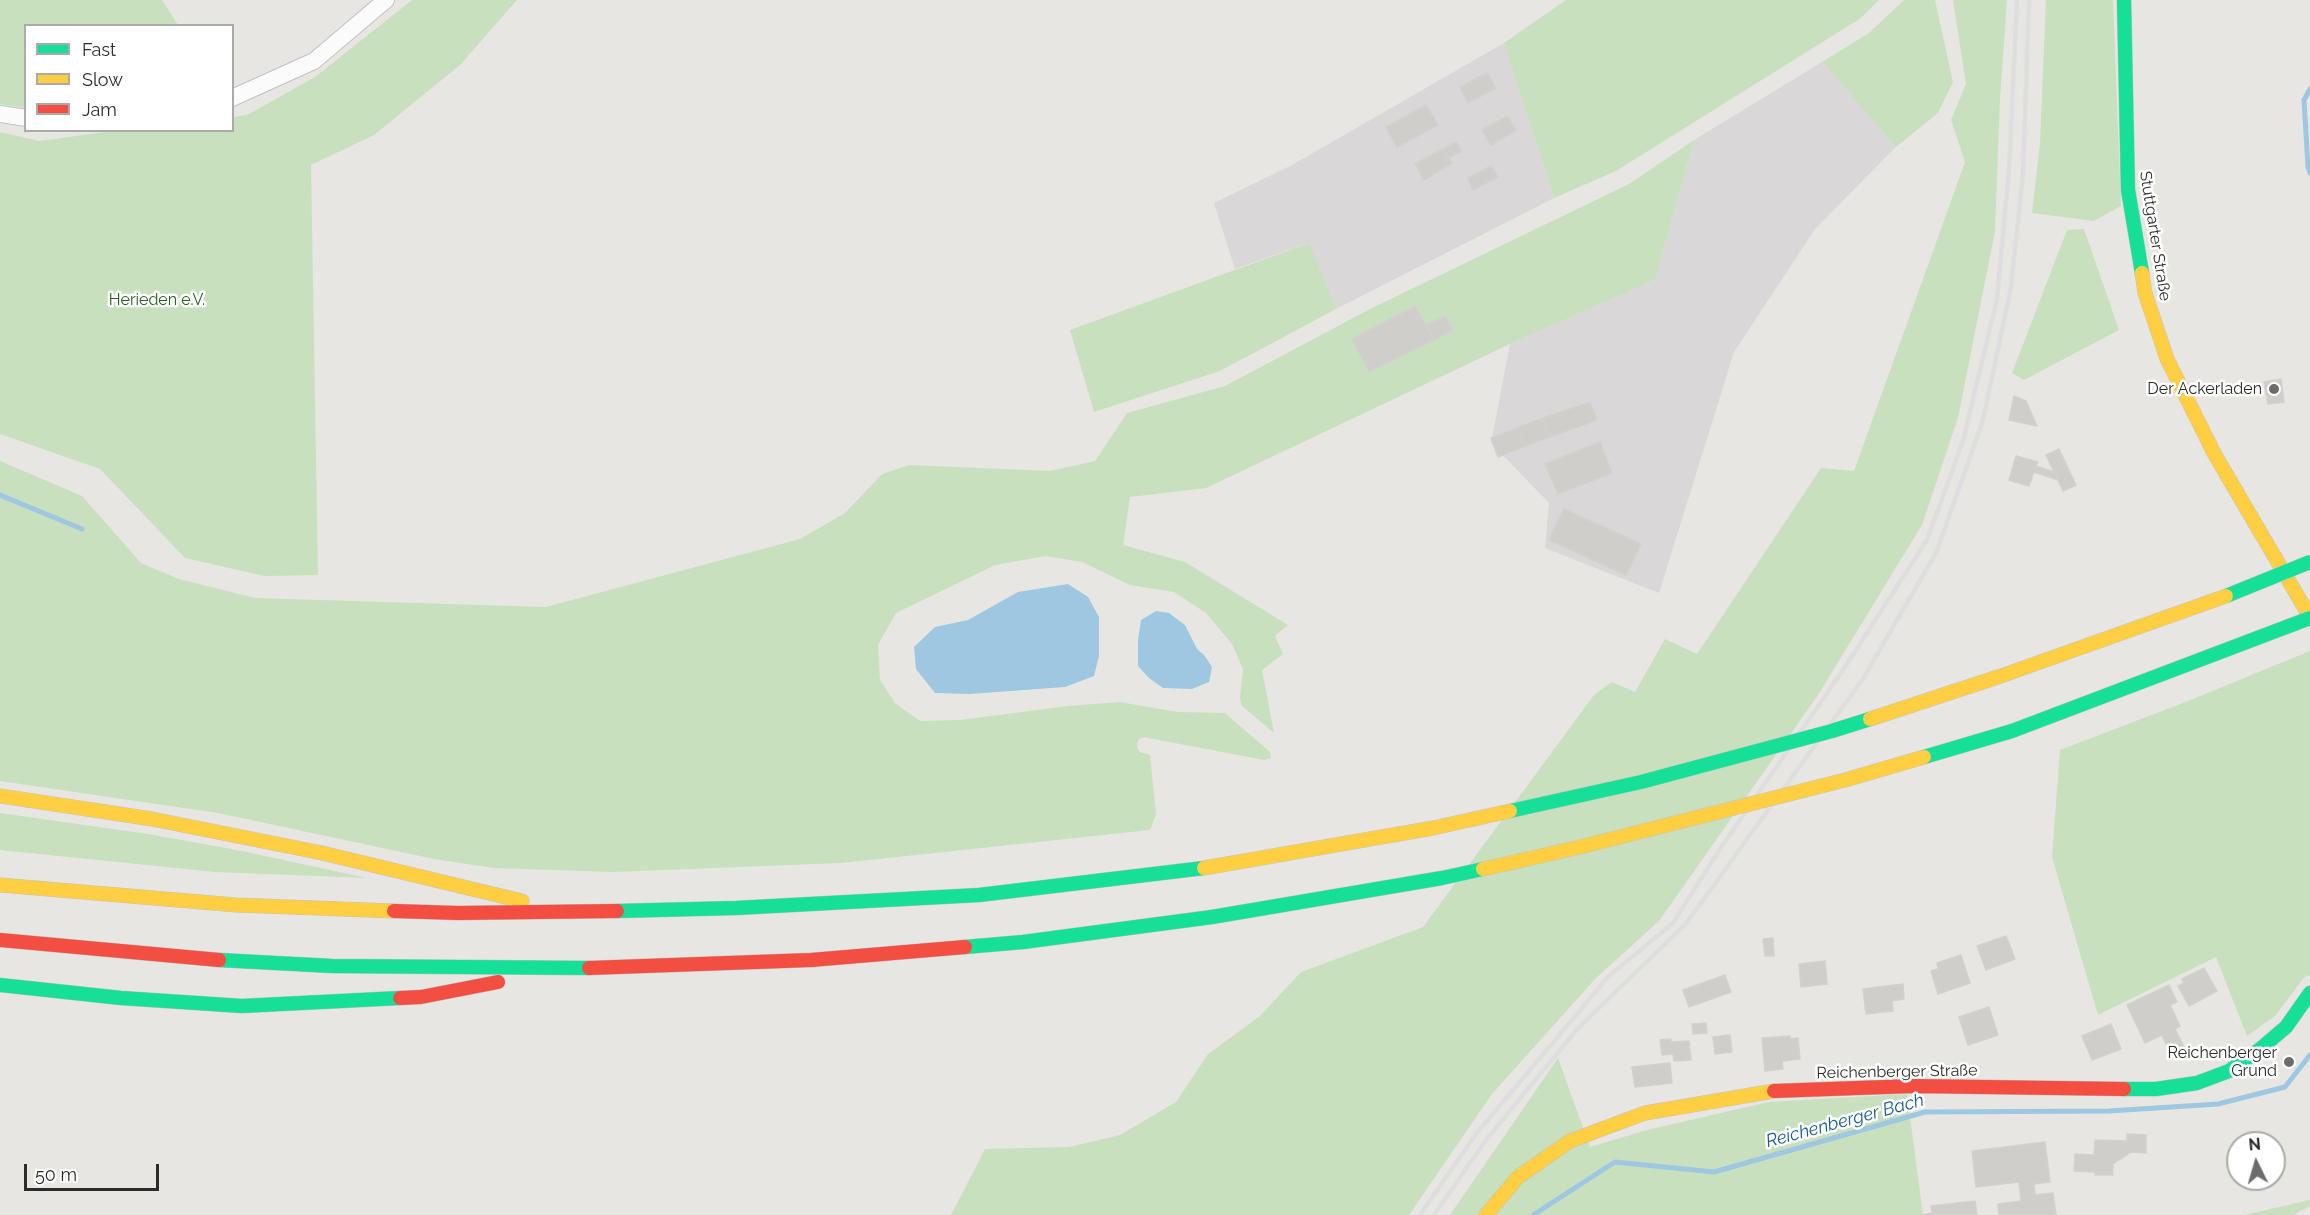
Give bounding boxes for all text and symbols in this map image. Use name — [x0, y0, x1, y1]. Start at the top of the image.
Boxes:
legend — [24, 24, 234, 132]
text: Fast — [82, 39, 116, 60]
text: Slow — [82, 69, 123, 90]
text: Jam — [82, 99, 117, 120]
street label: Stuttgarter Straße — [2135, 170, 2175, 302]
park label: Herieden e.V. — [109, 290, 205, 310]
place label: Der Ackerladen — [2147, 379, 2262, 399]
marker: Der Ackerladen — [2267, 382, 2281, 396]
place label: Reichenberger Grund — [2168, 1043, 2277, 1081]
marker: Reichenberger Grund — [2282, 1055, 2296, 1069]
street label: Reichenberger Straße — [1816, 1061, 1978, 1083]
water label: Reichenberger Bach — [1764, 1090, 1926, 1152]
north arrow — [2226, 1131, 2286, 1191]
text: N — [2248, 1135, 2261, 1155]
scale bar — [27, 1152, 162, 1190]
text: 50 m — [35, 1164, 77, 1185]

